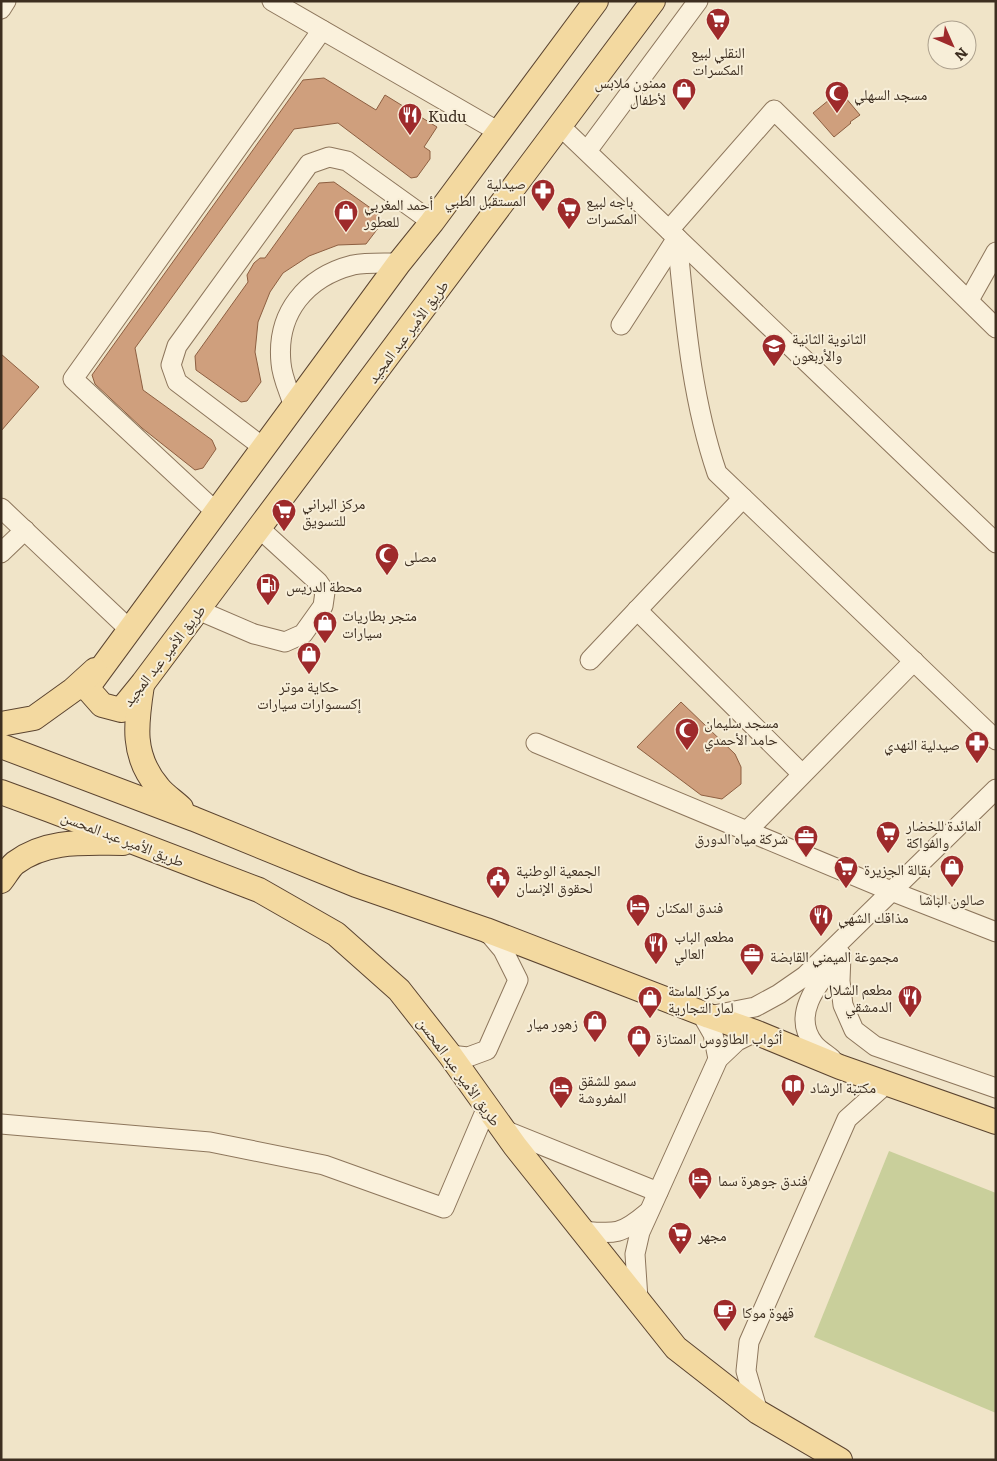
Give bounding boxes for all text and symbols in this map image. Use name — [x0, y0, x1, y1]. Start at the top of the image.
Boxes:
supermarket icon: النقلي لبيع المكسرات — [705, 7, 731, 41]
north arrow — [927, 20, 977, 70]
place label: النقلي لبيع المكسرات — [691, 40, 745, 80]
text: N — [950, 44, 973, 66]
place label: ممنون ملابس لأطفال — [594, 70, 666, 110]
shop icon: ممنون ملابس لأطفال — [671, 77, 697, 111]
mosque icon: مسجد السهلي — [824, 80, 850, 114]
place label: مسجد السهلي — [854, 82, 927, 106]
restaurant icon: Kudu — [397, 102, 423, 136]
place label: Kudu — [428, 104, 467, 127]
place label: صيدلية المستقبل الطبي — [445, 171, 526, 212]
pharmacy icon: صيدلية المستقبل الطبي — [530, 178, 556, 212]
place label: باجه لبيع المكسرات — [586, 189, 637, 229]
place label: أحمد المغربي للعطور — [363, 192, 433, 232]
supermarket icon: باجه لبيع المكسرات — [556, 196, 582, 230]
shop icon: أحمد المغربي للعطور — [333, 199, 359, 233]
street label: طريق الأمير عبد المجيد — [361, 275, 454, 387]
place label: الثانوية الثانية والأربعون — [792, 326, 866, 366]
school or university icon: الثانوية الثانية والأربعون — [761, 333, 787, 367]
place label: مركز البراني للتسويق — [302, 491, 366, 531]
supermarket icon: مركز البراني للتسويق — [271, 498, 297, 532]
mosque icon: مصلى — [374, 542, 400, 576]
place label: مصلى — [404, 544, 437, 567]
fuel station icon: محطة الدريس — [255, 572, 281, 606]
place label: محطة الدريس — [286, 574, 362, 597]
street label: طريق الأمير عبد المجيد — [116, 599, 210, 711]
place label: متجر بطاريات سيارات — [342, 603, 417, 643]
shop icon: متجر بطاريات سيارات — [312, 610, 338, 644]
shop icon: حكاية موتر إكسسوارات سيارات — [296, 641, 322, 675]
place label: حكاية موتر إكسسوارات سيارات — [257, 674, 362, 714]
place label: مسجد سليمان حامد الأحمدي — [704, 710, 779, 751]
mosque icon: مسجد سليمان حامد الأحمدي — [674, 717, 700, 751]
pharmacy icon: صيدلية النهدي — [964, 730, 990, 764]
place label: صيدلية النهدي — [884, 732, 960, 756]
street label: طريق الأمير عبد المحسن — [58, 804, 188, 872]
place label: المائدة للخضار والفواكة — [905, 813, 981, 853]
supermarket icon: المائدة للخضار والفواكة — [875, 820, 901, 854]
office icon: شركة مياه الدورق — [793, 824, 819, 858]
place label: شركة مياه الدورق — [695, 826, 788, 849]
shop icon: صالون الباشا — [939, 854, 965, 888]
supermarket icon: بقالة الجزيرة — [833, 855, 859, 889]
place label: بقالة الجزيرة — [864, 857, 931, 880]
place label: الجمعية الوطنية لحقوق الإنسان — [516, 858, 601, 898]
public building icon: الجمعية الوطنية لحقوق الإنسان — [485, 865, 511, 899]
place label: صالون الباشا — [919, 887, 985, 910]
hotel icon: فندق المكنان — [625, 893, 651, 927]
place label: فندق المكنان — [656, 895, 723, 918]
restaurant icon: مذاقك الشهي — [808, 903, 834, 937]
place label: مذاقك الشهي — [838, 905, 909, 929]
place label: مطعم الباب العالي — [674, 924, 734, 965]
restaurant icon: مطعم الباب العالي — [643, 931, 669, 965]
office icon: مجموعة الميمني القابضة — [739, 942, 765, 976]
place label: مجموعة الميمني القابضة — [770, 944, 899, 968]
place label: مطعم الشلال الدمشقي — [824, 977, 892, 1018]
place label: مركز الماسة لمار التجارية — [668, 978, 734, 1018]
restaurant icon: مطعم الشلال الدمشقي — [897, 984, 923, 1018]
shop icon: مركز الماسة لمار التجارية — [637, 985, 663, 1019]
shop icon: زهور ميار — [582, 1009, 608, 1043]
place label: زهور ميار — [526, 1011, 578, 1034]
street label: طريق الأمير عبد المحسن — [412, 1012, 508, 1130]
shop icon: أثواب الطاووس الممتازة — [626, 1024, 652, 1058]
place label: أثواب الطاووس الممتازة — [656, 1026, 782, 1049]
place label: سمو للشقق المفروشة — [578, 1068, 636, 1108]
library icon: مكتبة الرشاد — [780, 1073, 806, 1107]
hotel icon: سمو للشقق المفروشة — [548, 1075, 574, 1109]
place label: مكتبة الرشاد — [810, 1075, 876, 1098]
hotel icon: فندق جوهرة سما — [687, 1166, 713, 1200]
place label: فندق جوهرة سما — [718, 1168, 808, 1191]
supermarket icon: مجهر — [667, 1221, 693, 1255]
place label: مجهر — [697, 1223, 727, 1246]
cafe icon: قهوة موكا — [712, 1298, 738, 1332]
place label: قهوة موكا — [742, 1300, 794, 1323]

